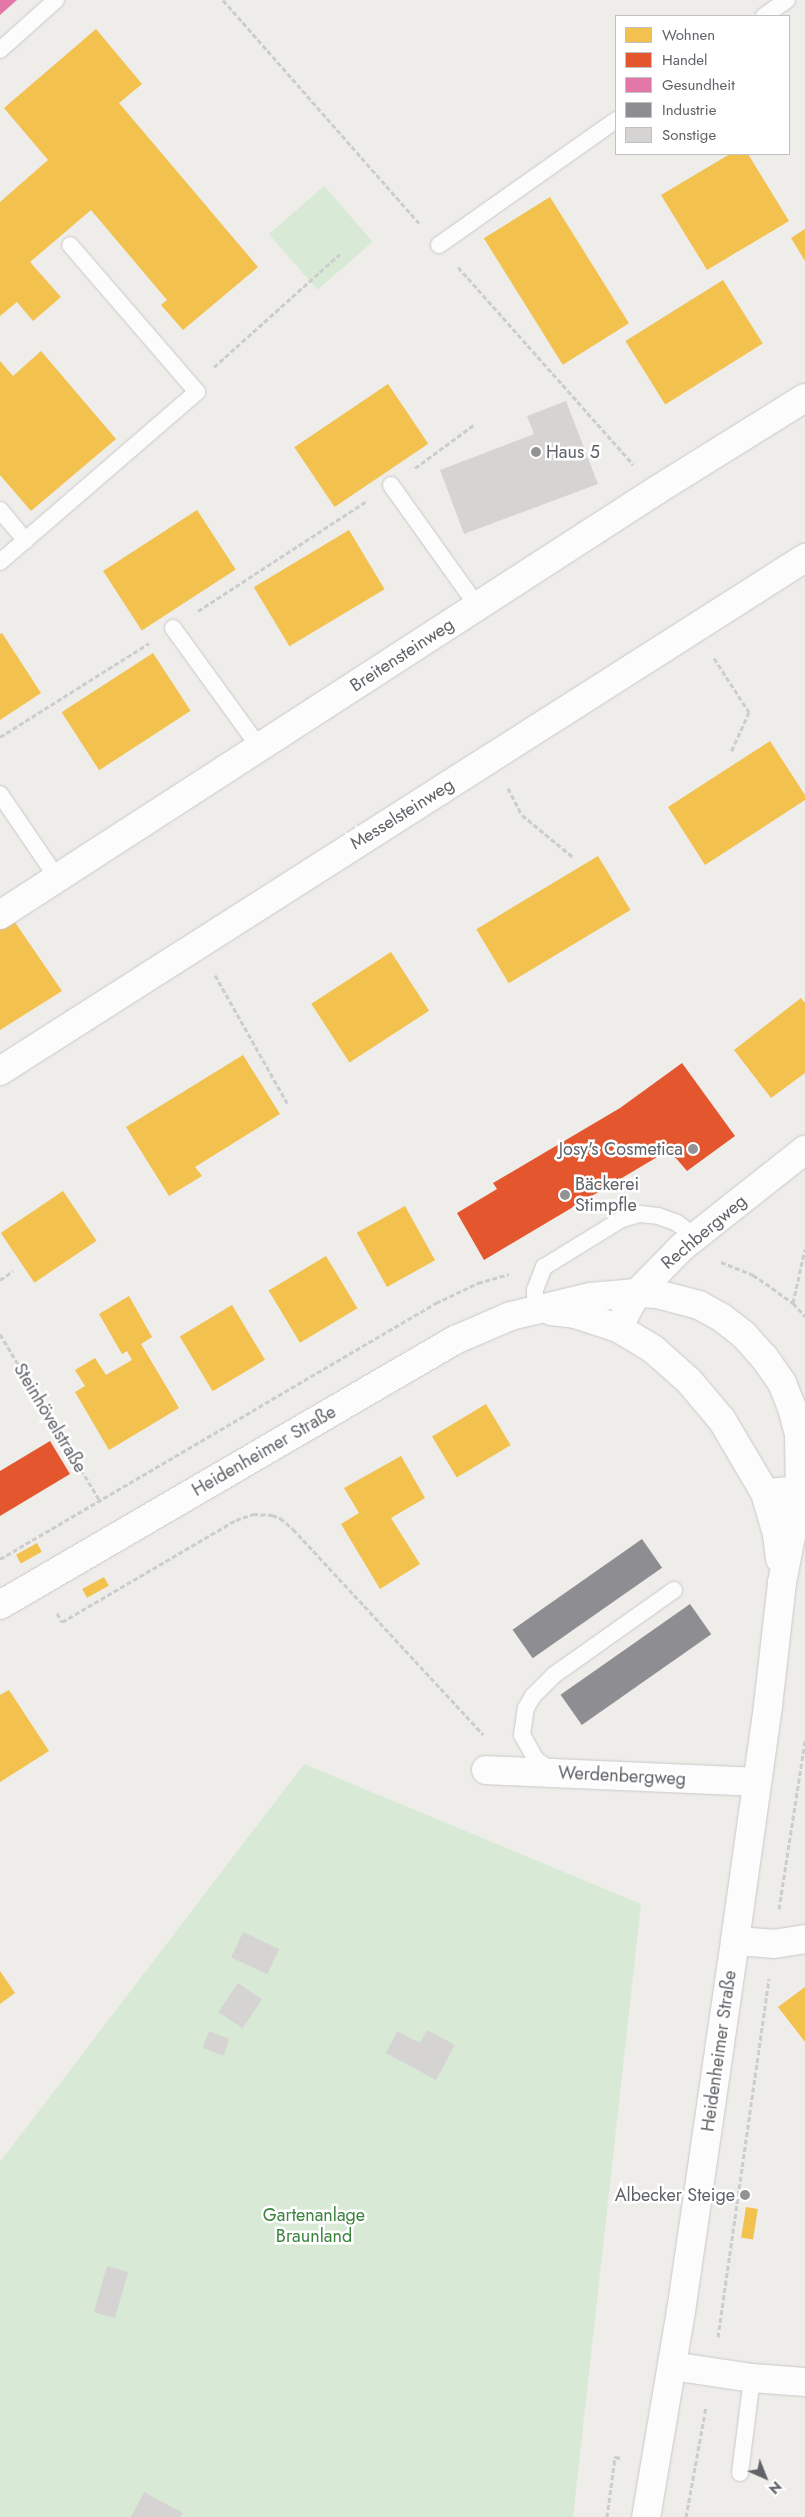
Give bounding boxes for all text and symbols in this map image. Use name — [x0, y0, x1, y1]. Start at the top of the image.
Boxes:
legend — [615, 15, 790, 155]
text: Wohnen — [662, 24, 715, 46]
text: Handel — [662, 49, 708, 71]
text: Gesundheit — [662, 74, 735, 96]
text: Industrie — [662, 99, 716, 121]
text: Sonstige — [662, 124, 716, 146]
place label: Haus 5 — [546, 441, 600, 463]
marker: Haus 5 — [530, 446, 542, 458]
street label: Breitensteinweg — [346, 613, 458, 697]
street label: Messelsteinweg — [346, 774, 458, 854]
place label: Josy's Cosmetica — [559, 1138, 683, 1160]
marker: Josy's Cosmetica — [687, 1143, 699, 1155]
place label: Bäckerei Stimpfle — [575, 1174, 639, 1216]
marker: Bäckerei Stimpfle — [559, 1189, 571, 1201]
street label: Rechbergweg — [657, 1190, 751, 1274]
street label: Steinhövelstraße — [9, 1360, 91, 1476]
street label: Heidenheimer Straße — [188, 1401, 340, 1501]
street label: Werdenbergweg — [558, 1762, 686, 1790]
street label: Heidenheimer Straße — [697, 1969, 741, 2133]
place label: Albecker Steige — [615, 2184, 735, 2206]
marker: Albecker Steige — [739, 2189, 751, 2201]
park label: Gartenanlage Braunland — [263, 2205, 365, 2248]
north arrow — [740, 2452, 790, 2502]
text: N — [764, 2477, 786, 2499]

